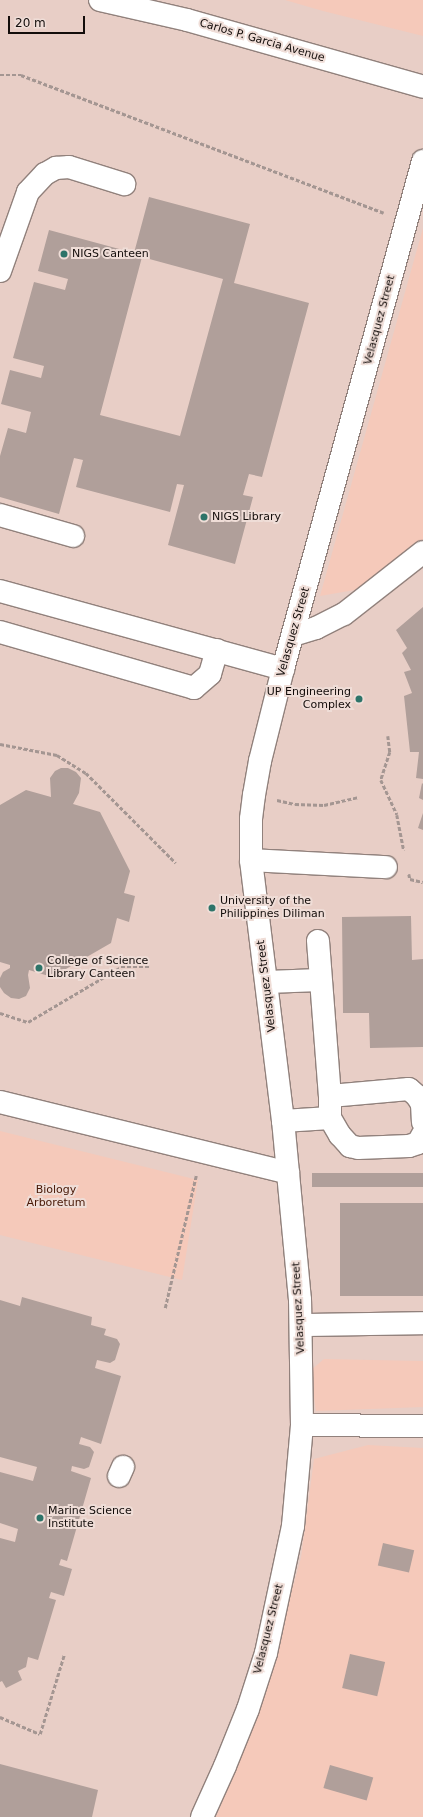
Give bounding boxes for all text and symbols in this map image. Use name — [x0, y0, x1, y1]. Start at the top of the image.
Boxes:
scale bar — [10, 8, 87, 34]
text: 20 m — [15, 16, 46, 30]
street label: Carlos P. Garcia Avenue — [198, 17, 326, 65]
place label: NIGS Canteen — [72, 247, 149, 261]
marker: NIGS Canteen — [59, 249, 69, 259]
street label: Velasquez Street — [362, 274, 398, 366]
place label: NIGS Library — [212, 510, 281, 524]
marker: NIGS Library — [199, 512, 209, 522]
street label: Velasquez Street — [275, 586, 313, 678]
place label: UP Engineering Complex — [267, 686, 351, 712]
marker: UP Engineering Complex — [354, 694, 364, 704]
place label: University of the Philippines Diliman — [220, 895, 325, 921]
marker: University of the Philippines Diliman — [207, 903, 217, 913]
street label: Velasquez Street — [255, 939, 279, 1033]
place label: College of Science Library Canteen — [47, 955, 148, 981]
marker: College of Science Library Canteen — [34, 963, 44, 973]
park label: Biology Arboretum — [27, 1184, 85, 1210]
street label: Velasquez Street — [290, 1262, 308, 1354]
place label: Marine Science Institute — [48, 1505, 132, 1531]
marker: Marine Science Institute — [35, 1513, 45, 1523]
street label: Velasquez Street — [251, 1583, 287, 1675]

